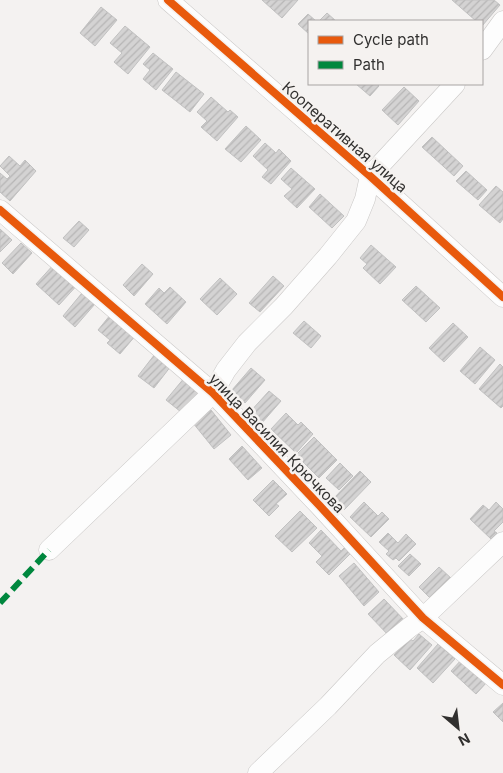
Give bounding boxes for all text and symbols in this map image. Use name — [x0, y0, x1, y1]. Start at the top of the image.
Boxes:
legend — [308, 20, 483, 85]
text: Cycle path — [353, 30, 429, 49]
text: Path — [353, 55, 385, 74]
street label: Кооперативная улица — [278, 77, 412, 197]
street label: улица Василия Крючкова — [205, 369, 349, 517]
north arrow — [433, 703, 483, 753]
text: N — [456, 730, 473, 750]

